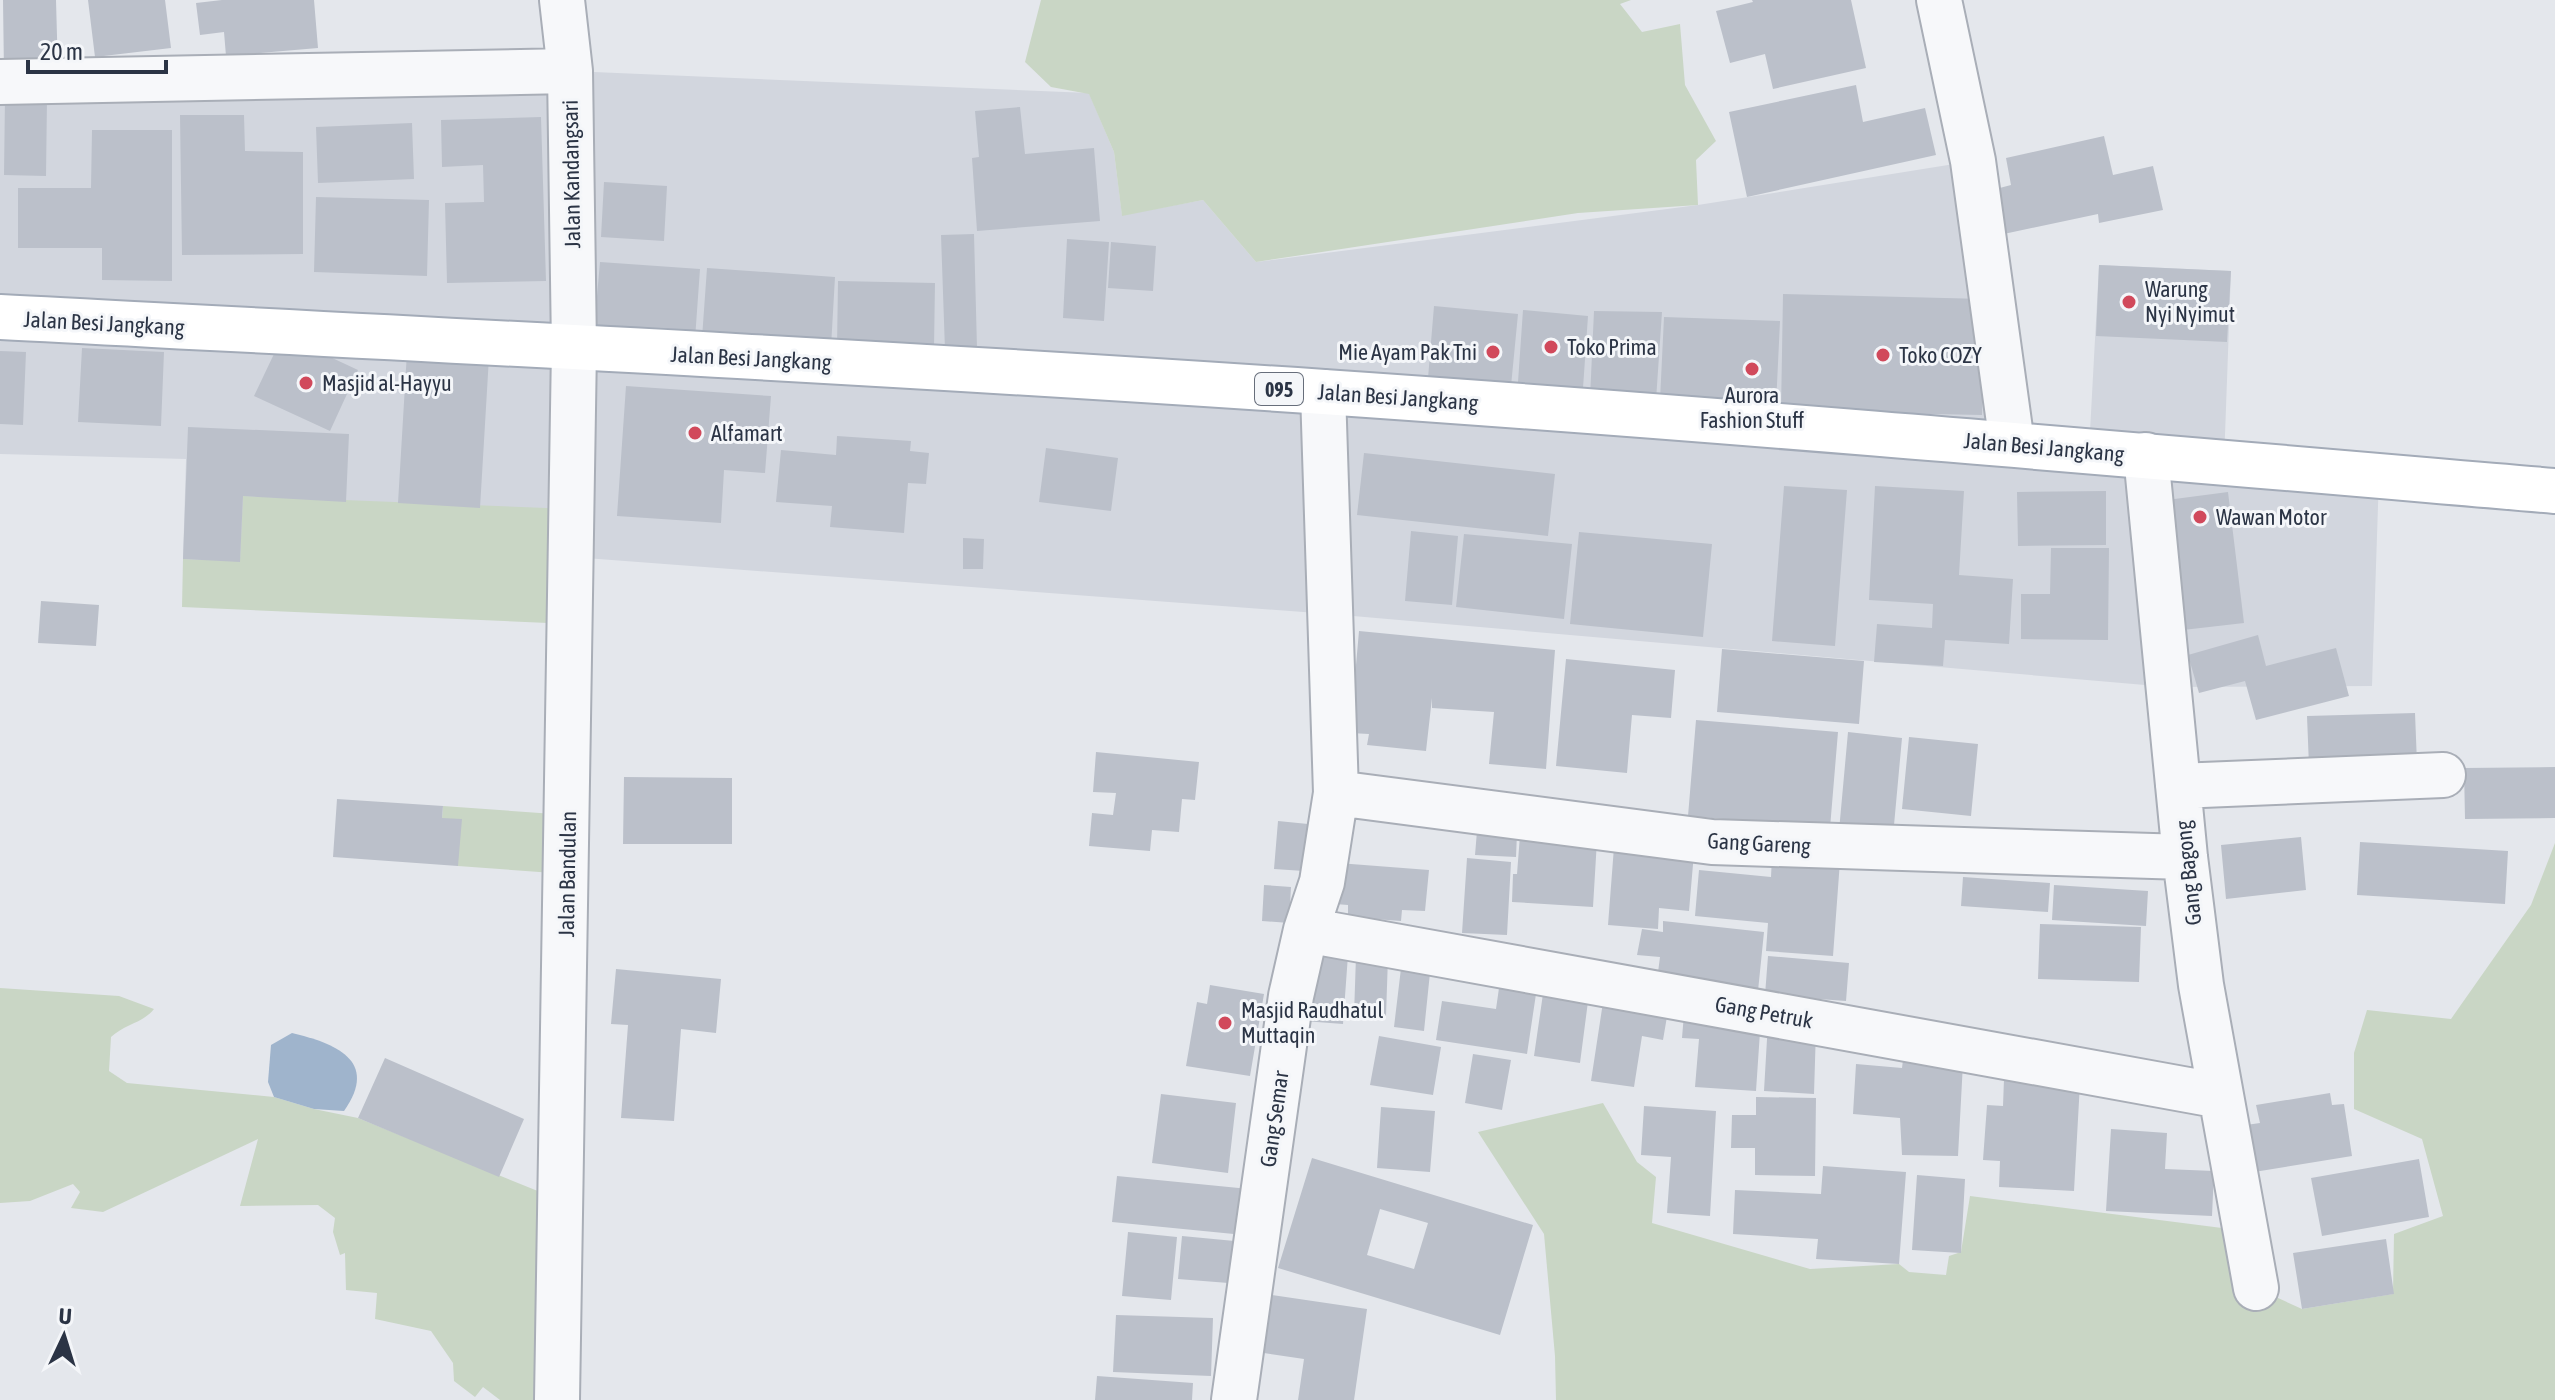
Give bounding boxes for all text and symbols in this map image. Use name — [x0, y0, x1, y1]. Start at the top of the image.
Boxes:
scale bar — [28, 24, 166, 74]
text: 20 m — [40, 38, 83, 65]
street label: Jalan Kandangsari — [557, 99, 585, 249]
place label: Warung Nyi Nyimut — [2145, 276, 2235, 327]
marker: Warung Nyi Nyimut — [2120, 293, 2138, 311]
street label: Jalan Besi Jangkang — [23, 306, 185, 340]
place label: Toko Prima — [1567, 334, 1657, 360]
marker: Toko Prima — [1542, 338, 1560, 356]
place label: Mie Ayam Pak Tni — [1338, 339, 1477, 365]
street label: Jalan Besi Jangkang — [670, 341, 832, 375]
place label: Toko COZY — [1899, 342, 1982, 368]
marker: Mie Ayam Pak Tni — [1484, 343, 1502, 361]
marker: Toko COZY — [1874, 346, 1892, 364]
marker: Aurora Fashion Stuff — [1743, 360, 1761, 378]
place label: Masjid al-Hayyu — [322, 370, 452, 396]
road number: 095 — [1255, 373, 1303, 405]
marker: Masjid al-Hayyu — [297, 374, 315, 392]
street label: Jalan Besi Jangkang — [1317, 378, 1480, 416]
place label: Aurora Fashion Stuff — [1700, 382, 1804, 433]
place label: Alfamart — [711, 420, 783, 446]
marker: Alfamart — [686, 424, 704, 442]
street label: Jalan Besi Jangkang — [1963, 427, 2126, 467]
place label: Wawan Motor — [2216, 504, 2327, 530]
marker: Wawan Motor — [2191, 508, 2209, 526]
street label: Jalan Bandulan — [553, 811, 581, 937]
street label: Gang Bagong — [2170, 819, 2206, 927]
street label: Gang Gareng — [1707, 827, 1812, 859]
street label: Gang Petruk — [1713, 991, 1815, 1033]
place label: Masjid Raudhatul Muttaqin — [1241, 997, 1383, 1048]
marker: Masjid Raudhatul Muttaqin — [1216, 1014, 1234, 1032]
street label: Gang Semar — [1254, 1069, 1294, 1169]
north arrow — [24, 1296, 104, 1376]
text: U — [58, 1303, 73, 1329]

